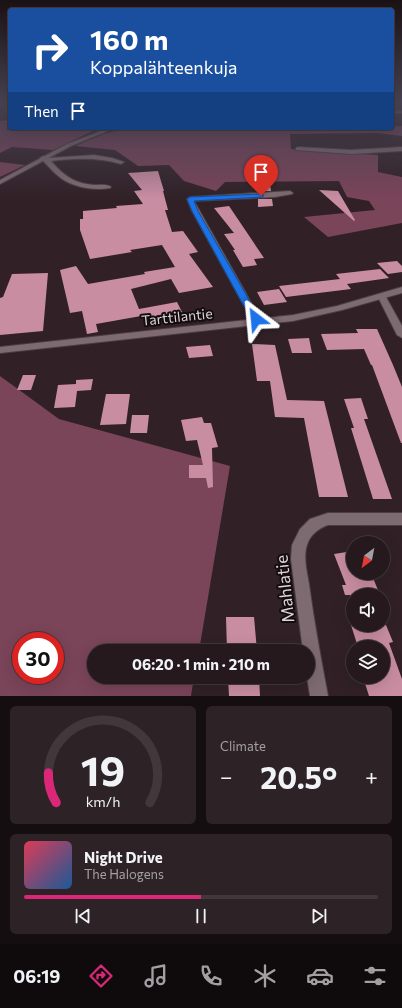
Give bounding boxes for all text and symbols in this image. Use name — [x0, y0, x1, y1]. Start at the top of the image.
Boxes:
text: 160 m — [90, 22, 168, 56]
icon: right — [24, 24, 76, 76]
text: Koppalähteenkuja — [90, 56, 238, 78]
icon: arrive — [67, 100, 89, 122]
text: Then — [24, 102, 59, 120]
pin — [244, 155, 278, 196]
icon: arrive — [250, 161, 272, 183]
position arrow — [235, 298, 277, 340]
street label: Tarttilantie — [141, 304, 213, 329]
north arrow — [346, 536, 390, 580]
map controls — [346, 536, 390, 684]
street label: Mahlatie — [270, 554, 299, 624]
button: sound — [346, 588, 390, 632]
speed limit sign: 30 — [12, 632, 64, 684]
button: layers — [346, 640, 390, 684]
text: 06:20 · 1 min · 210 m — [132, 655, 270, 673]
text: Climate — [220, 738, 266, 754]
text: 19 — [81, 744, 125, 795]
text: 20.5° — [260, 758, 337, 795]
text: − — [220, 763, 233, 790]
text: + — [365, 763, 378, 790]
text: km/h — [86, 792, 120, 810]
text: Night Drive — [84, 848, 163, 866]
text: The Halogens — [84, 866, 164, 882]
icon: previous — [72, 905, 94, 927]
icon: pause — [190, 905, 212, 927]
icon: next — [308, 905, 330, 927]
icon: directions — [87, 962, 115, 990]
icon: music — [142, 962, 170, 990]
icon: phone — [197, 962, 225, 990]
icon: climate — [251, 962, 279, 990]
icon: car — [306, 962, 334, 990]
icon: filters — [361, 962, 389, 990]
text: 06:19 — [13, 965, 60, 987]

